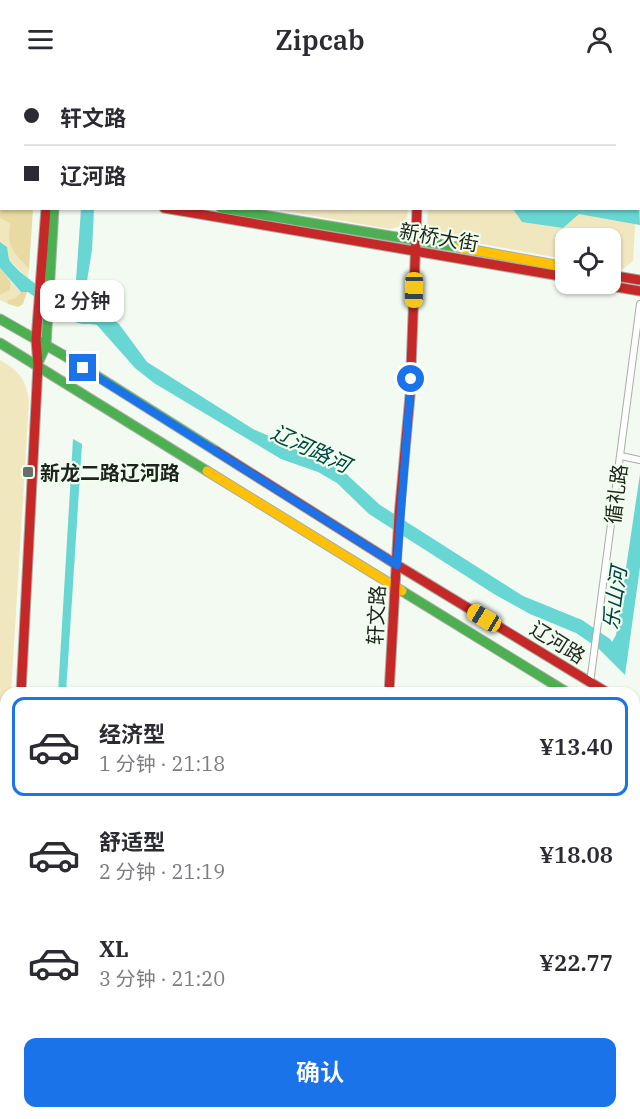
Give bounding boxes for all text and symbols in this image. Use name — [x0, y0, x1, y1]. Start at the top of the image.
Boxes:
text: Zipcab — [275, 22, 365, 57]
icon: menu — [24, 23, 57, 56]
icon: person — [583, 23, 616, 56]
text: 轩文路 — [60, 103, 126, 132]
text: 辽河路 — [60, 161, 126, 190]
street label: 新桥大街 — [397, 217, 481, 257]
map controls — [555, 228, 621, 294]
button: locate — [555, 228, 621, 294]
car — [405, 272, 423, 308]
callout: 2 分钟 — [41, 281, 125, 323]
text: 2 分钟 — [54, 287, 110, 314]
route end — [69, 354, 96, 381]
route start — [397, 365, 424, 392]
water label: 辽河路河 — [267, 418, 359, 480]
place label: 新龙二路辽河路 — [40, 459, 180, 486]
street label: 循礼路 — [599, 463, 633, 525]
marker: 新龙二路辽河路 — [21, 465, 35, 479]
water label: 乐山河 — [596, 561, 633, 631]
street label: 轩文路 — [361, 584, 391, 646]
car — [464, 601, 504, 635]
street label: 辽河路 — [525, 615, 591, 669]
text: 经济型 — [99, 719, 165, 748]
icon: car — [27, 720, 81, 774]
text: ¥13.40 — [539, 732, 613, 761]
text: 1 分钟 · 21:18 — [99, 750, 225, 777]
text: 舒适型 — [99, 827, 165, 856]
icon: car — [27, 828, 81, 882]
text: ¥18.08 — [539, 840, 613, 869]
text: 2 分钟 · 21:19 — [99, 858, 225, 885]
text: XL — [99, 934, 129, 963]
icon: car — [27, 936, 81, 990]
text: ¥22.77 — [539, 948, 613, 977]
text: 3 分钟 · 21:20 — [99, 965, 225, 992]
button: 确认 — [24, 1038, 616, 1107]

